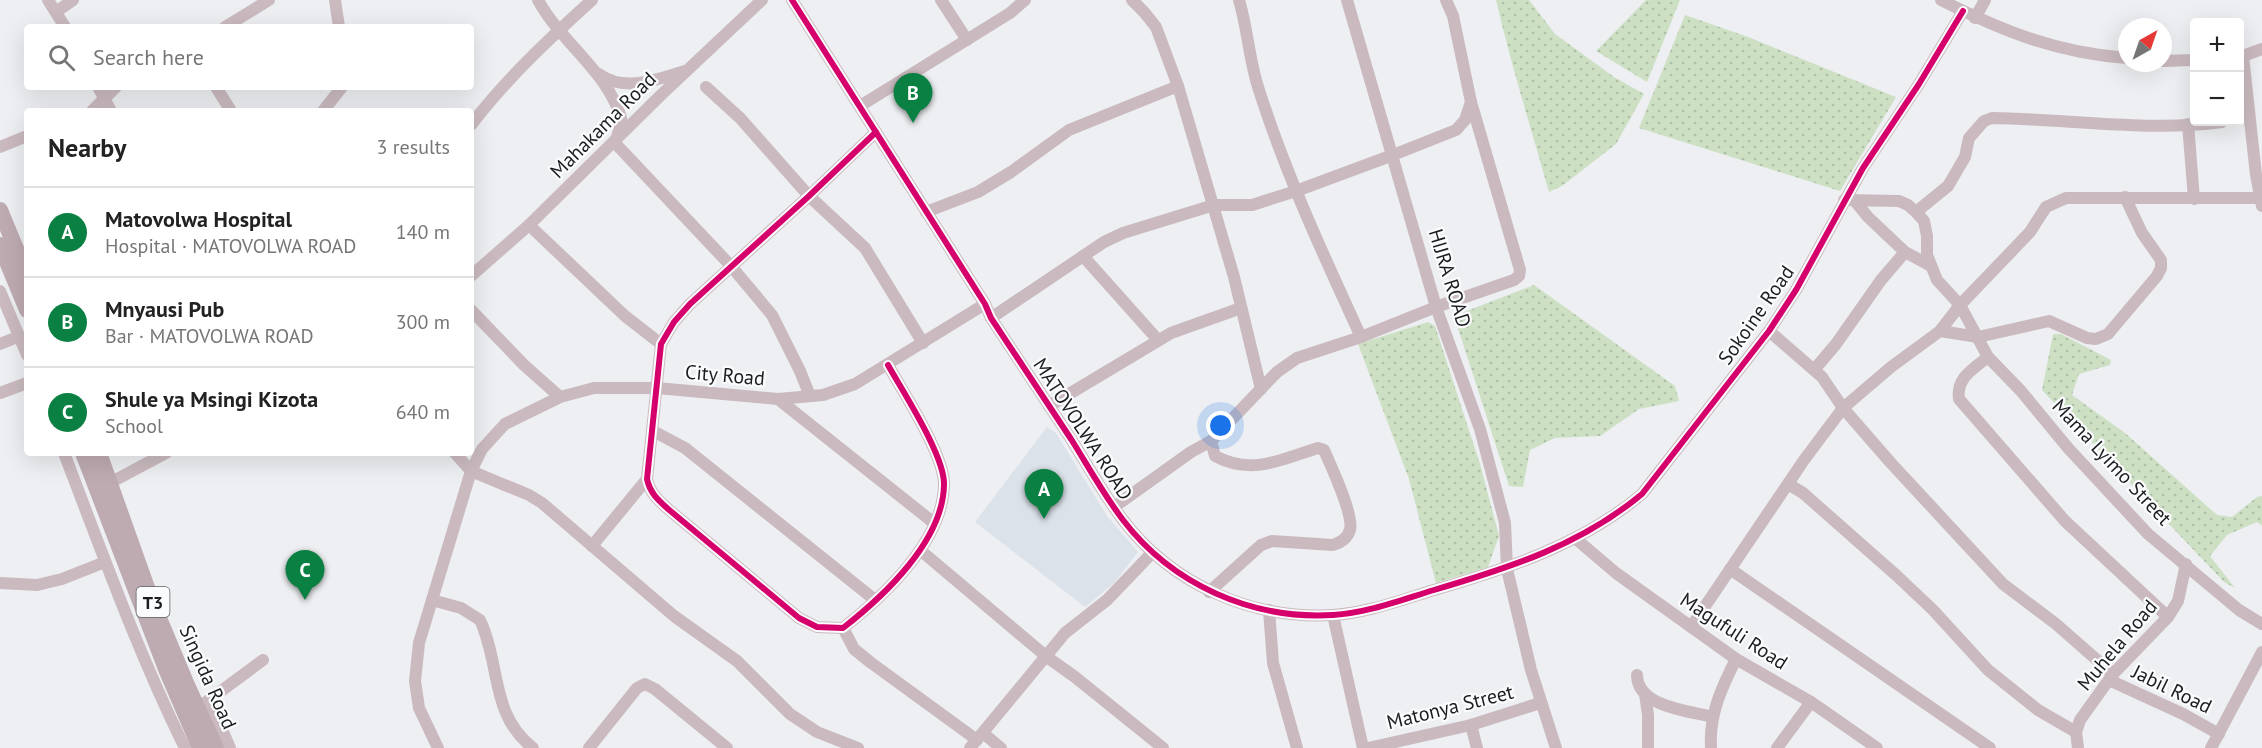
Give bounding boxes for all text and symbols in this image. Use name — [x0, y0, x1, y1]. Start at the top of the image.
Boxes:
north arrow — [2118, 18, 2172, 72]
map controls — [2190, 18, 2244, 126]
button: + — [2190, 18, 2244, 72]
search box — [24, 24, 474, 90]
icon: search — [45, 41, 78, 74]
text: Search here — [93, 43, 204, 71]
street label: Mahakama Road — [544, 66, 662, 184]
button: − — [2190, 72, 2244, 126]
pin: B — [894, 74, 932, 123]
text: Nearby — [48, 131, 126, 164]
text: 3 results — [377, 134, 450, 160]
text: Matovolwa Hospital — [105, 205, 292, 233]
text: A — [61, 219, 74, 245]
text: 140 m — [396, 219, 450, 245]
street label: HIJRA ROAD — [1423, 226, 1477, 330]
text: Hospital · MATOVOLWA ROAD — [105, 233, 356, 259]
street label: Sokoine Road — [1712, 260, 1800, 370]
text: Mnyausi Pub — [105, 295, 224, 323]
text: B — [62, 309, 73, 335]
text: 300 m — [396, 309, 450, 335]
text: Bar · MATOVOLWA ROAD — [105, 323, 314, 349]
street label: MATOVOLWA ROAD — [1028, 353, 1138, 505]
street label: City Road — [684, 359, 766, 391]
text: Shule ya Msingi Kizota — [105, 385, 318, 413]
street label: Mama Lyimo Street — [2047, 393, 2177, 531]
text: C — [62, 399, 73, 425]
text: 640 m — [396, 399, 450, 425]
your location — [1206, 411, 1235, 440]
text: School — [105, 413, 163, 439]
pin: A — [1024, 470, 1064, 519]
pin: C — [286, 550, 324, 600]
road number: T3 — [136, 587, 170, 617]
street label: Magufuli Road — [1675, 587, 1793, 675]
street label: Muhela Road — [2071, 594, 2163, 696]
street label: Singida Road — [173, 621, 243, 733]
street label: Jabil Road — [2127, 658, 2216, 719]
street label: Matonya Street — [1384, 679, 1516, 735]

